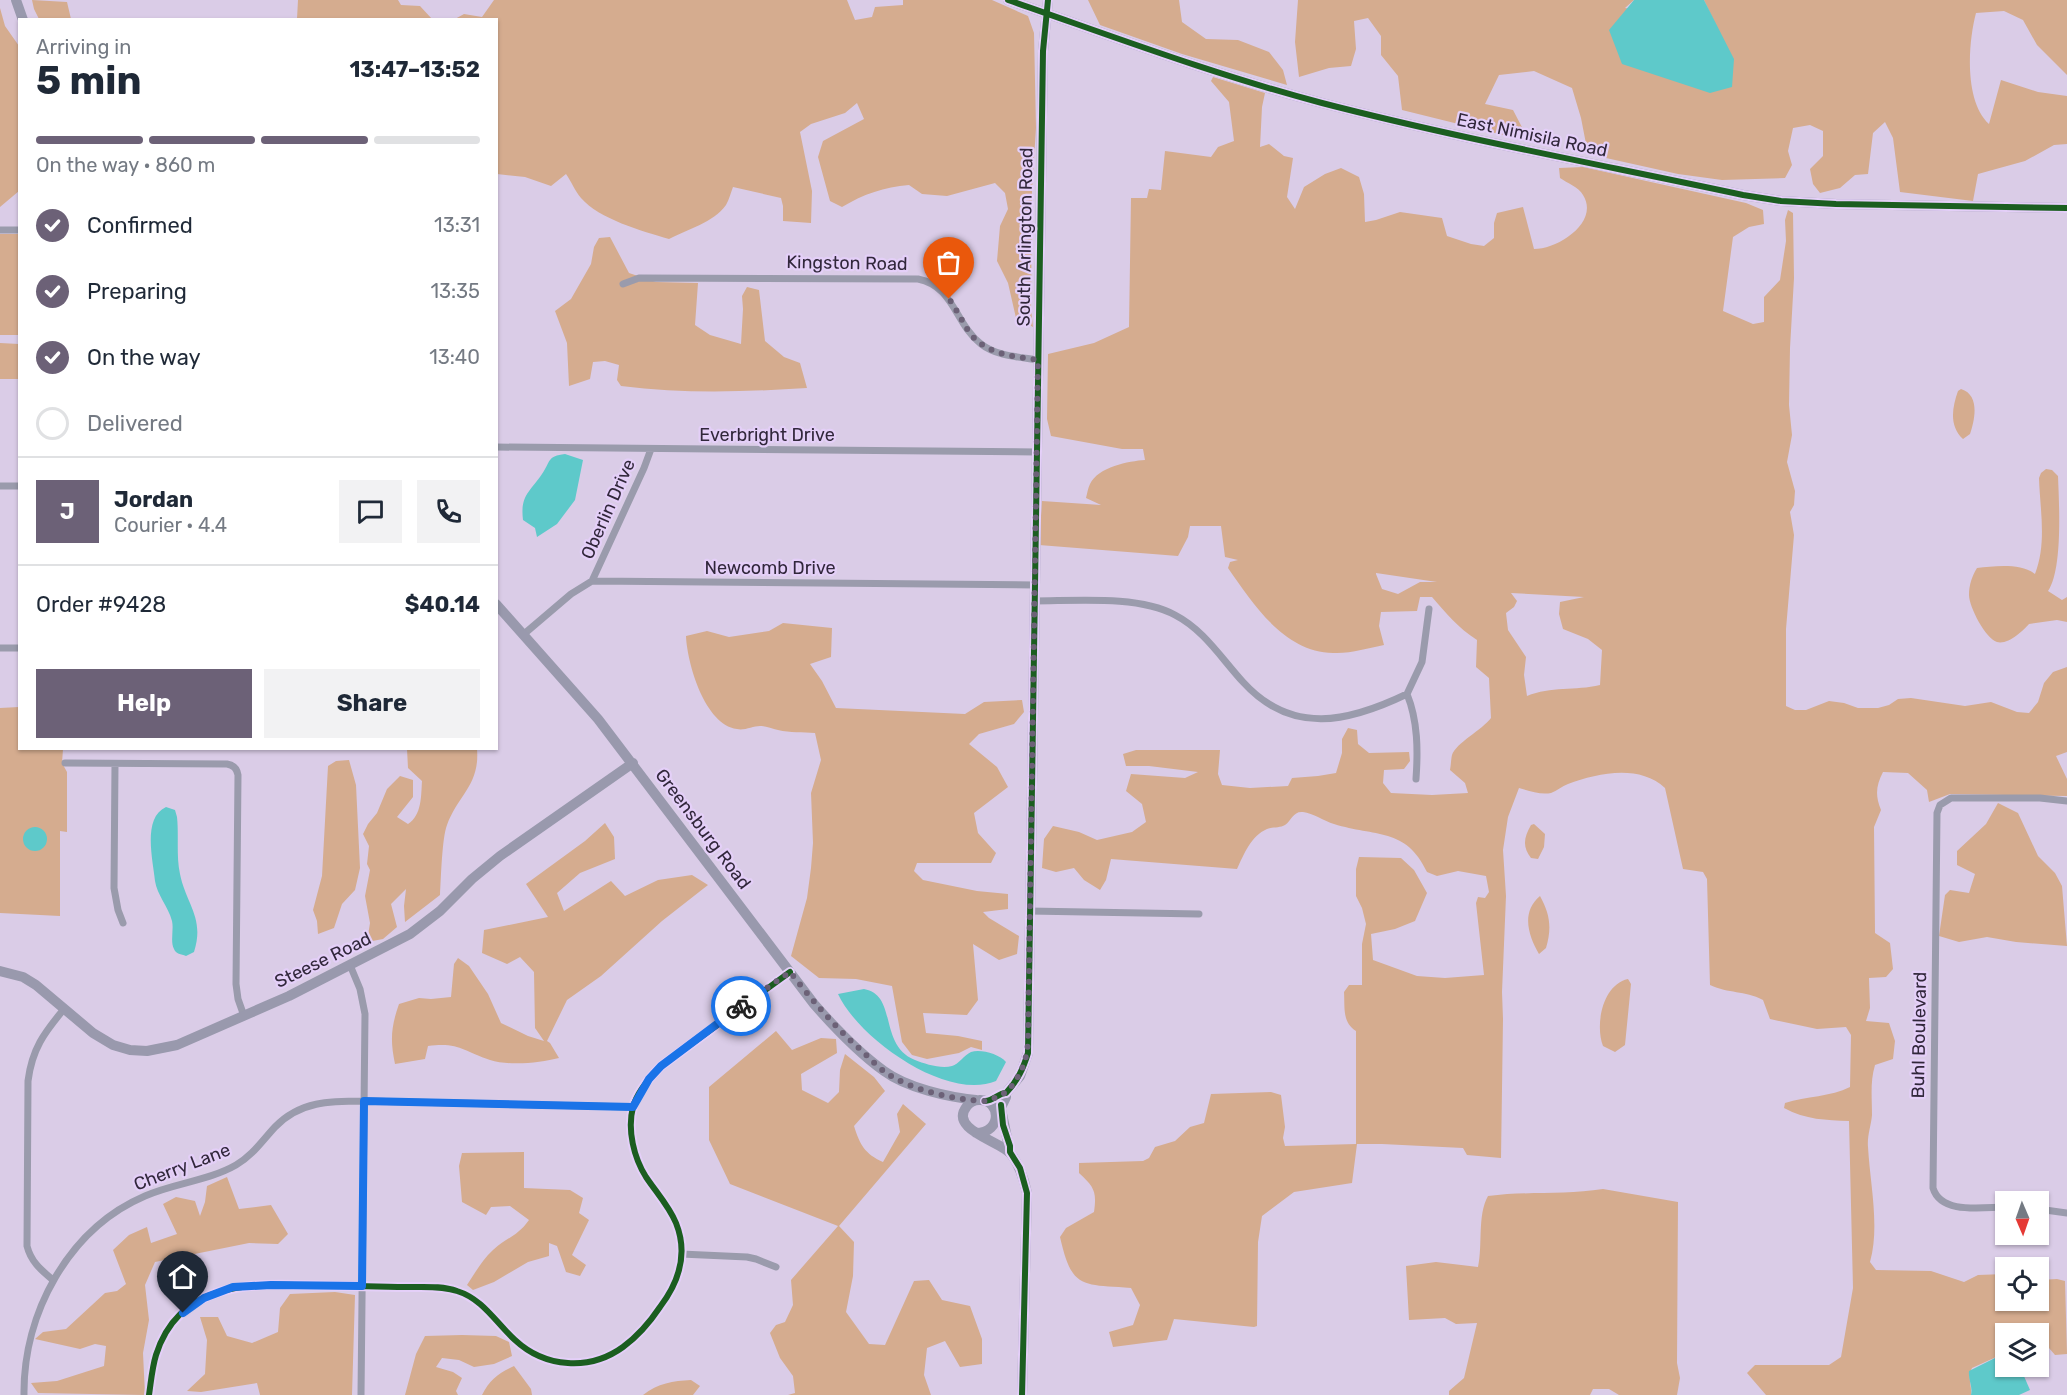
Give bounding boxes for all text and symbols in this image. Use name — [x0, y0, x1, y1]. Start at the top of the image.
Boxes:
text: Arriving in — [36, 35, 131, 59]
text: 13:47–13:52 — [349, 56, 480, 83]
text: 5 min — [36, 58, 141, 104]
street label: East Nimisila Road — [1455, 108, 1609, 162]
street label: South Arlington Road — [1012, 147, 1038, 327]
text: On the way · 860 m — [36, 153, 215, 177]
icon: check — [36, 209, 69, 242]
text: Confirmed — [87, 212, 193, 239]
text: 13:31 — [434, 213, 480, 237]
pin — [923, 237, 974, 299]
icon: bag — [932, 246, 965, 279]
street label: Kingston Road — [786, 251, 908, 275]
icon: check — [36, 275, 69, 308]
text: Preparing — [87, 278, 187, 305]
text: 13:35 — [430, 279, 480, 303]
icon: check — [36, 341, 69, 374]
text: On the way — [87, 344, 201, 371]
text: 13:40 — [429, 345, 480, 369]
text: Delivered — [87, 410, 183, 437]
street label: Everbright Drive — [699, 424, 835, 446]
street label: Oberlin Drive — [576, 456, 640, 562]
button: chat — [339, 480, 402, 543]
button: phone — [417, 480, 480, 543]
text: Jordan — [114, 486, 193, 513]
text: J — [60, 498, 75, 525]
text: Courier · 4.4 — [114, 513, 227, 537]
street label: Newcomb Drive — [704, 557, 836, 579]
text: Order #9428 — [36, 591, 166, 618]
text: $40.14 — [405, 591, 480, 618]
button: Help — [36, 669, 252, 738]
button: Share — [264, 669, 480, 738]
street label: Greensburg Road — [651, 764, 755, 894]
street label: Steese Road — [271, 927, 375, 993]
street label: Buhl Boulevard — [1907, 971, 1931, 1099]
courier — [711, 976, 771, 1036]
icon: bike — [725, 990, 758, 1023]
street label: Cherry Lane — [131, 1139, 233, 1195]
north arrow — [1995, 1191, 2049, 1245]
map controls — [1995, 1191, 2049, 1377]
pin — [157, 1251, 208, 1313]
button: locate — [1995, 1257, 2049, 1311]
icon: home — [166, 1260, 199, 1293]
button: layers — [1995, 1323, 2049, 1377]

